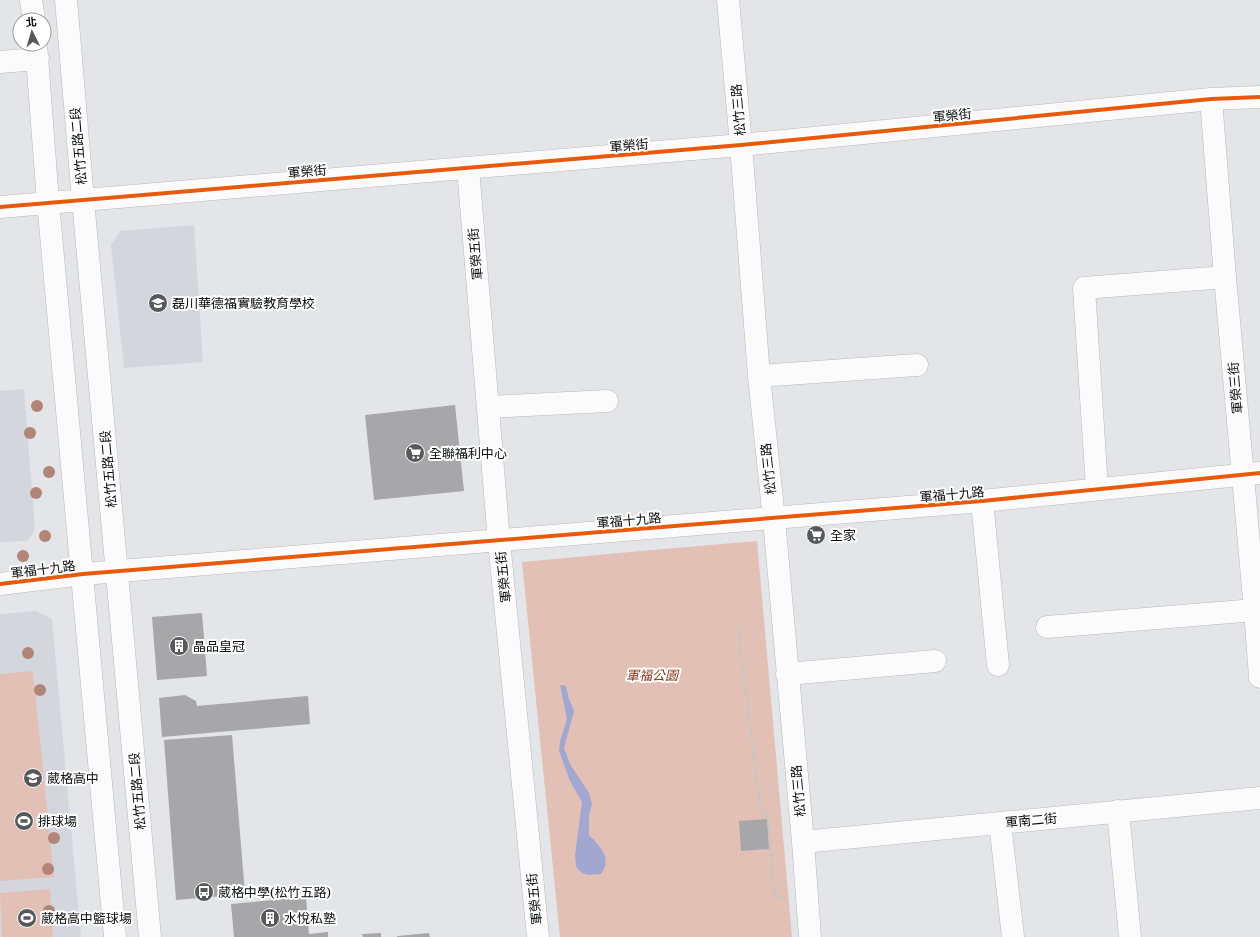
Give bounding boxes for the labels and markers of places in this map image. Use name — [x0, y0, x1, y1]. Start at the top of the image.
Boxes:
school or university icon: 磊川華德福實驗教育學校 — [147, 292, 169, 314]
place label: 磊川華德福實驗教育學校 — [172, 294, 315, 312]
supermarket icon: 全聯福利中心 — [404, 442, 426, 464]
place label: 全聯福利中心 — [429, 444, 507, 462]
supermarket icon: 全家 — [805, 524, 827, 546]
place label: 全家 — [830, 526, 856, 544]
building icon: 晶品皇冠 — [168, 635, 190, 657]
place label: 晶品皇冠 — [193, 637, 245, 655]
school or university icon: 葳格高中 — [22, 767, 44, 789]
place label: 葳格高中 — [47, 769, 99, 787]
sports icon: 排球場 — [13, 810, 35, 832]
place label: 排球場 — [38, 812, 77, 830]
bus stop icon: 葳格中學(松竹五路) — [193, 881, 215, 903]
place label: 葳格中學(松竹五路) — [218, 883, 331, 901]
sports icon: 葳格高中籃球場 — [16, 907, 38, 929]
building icon: 水悅私塾 — [259, 907, 281, 929]
place label: 葳格高中籃球場 — [41, 909, 132, 927]
place label: 水悅私塾 — [284, 909, 336, 927]

